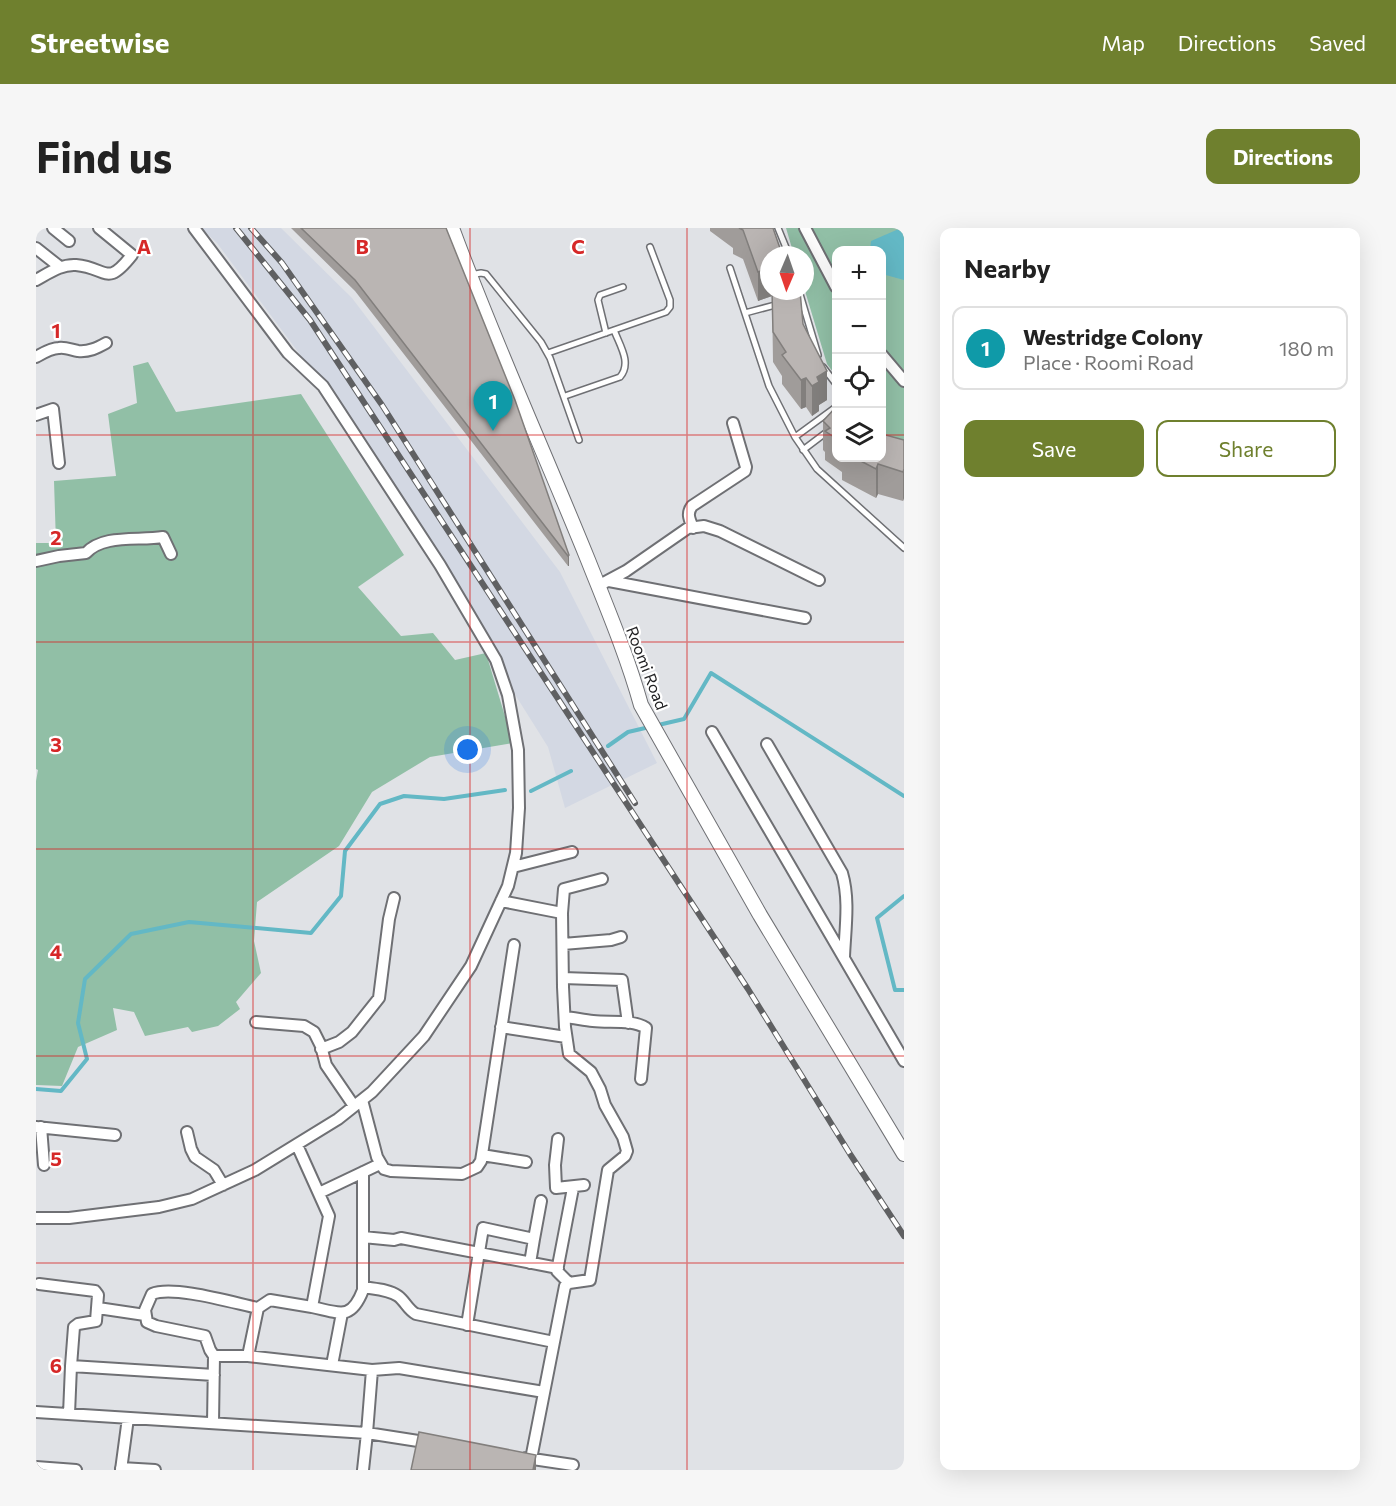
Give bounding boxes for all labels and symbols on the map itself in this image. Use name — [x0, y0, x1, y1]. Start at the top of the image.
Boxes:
text: A — [137, 234, 151, 258]
text: B — [355, 234, 369, 258]
text: C — [571, 234, 585, 258]
north arrow — [760, 246, 814, 300]
text: 1 — [51, 318, 61, 342]
pin: 1 — [474, 382, 512, 431]
text: 2 — [50, 525, 62, 549]
street label: Roomi Road — [623, 623, 672, 712]
text: 3 — [50, 732, 62, 756]
your location — [453, 735, 482, 764]
text: 4 — [50, 939, 62, 963]
text: 5 — [50, 1146, 62, 1170]
text: 6 — [50, 1353, 62, 1377]

